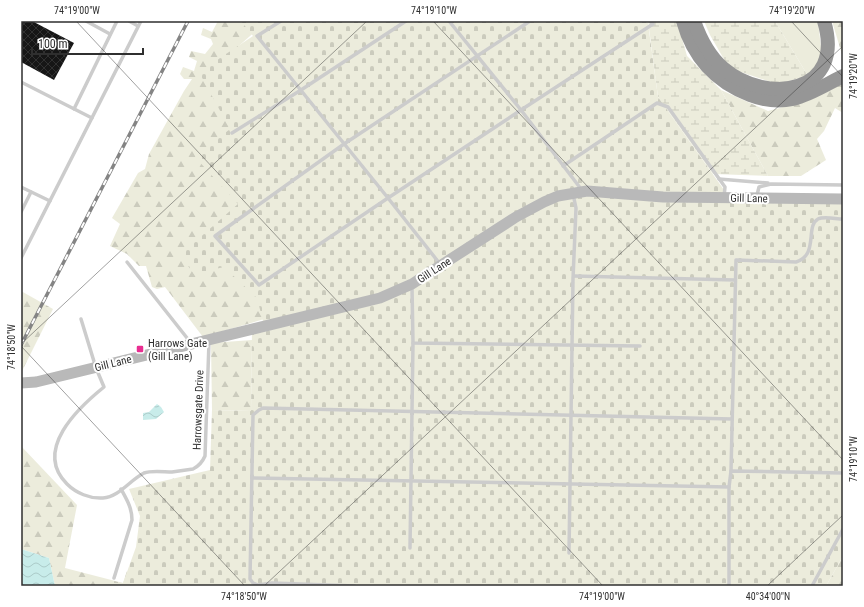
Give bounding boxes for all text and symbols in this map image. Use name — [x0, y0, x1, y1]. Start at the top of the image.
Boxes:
text: 74°19'00"W — [54, 5, 100, 16]
text: 74°19'10"W — [411, 5, 457, 16]
text: 74°19'20"W — [769, 5, 815, 16]
scale bar — [32, 30, 143, 56]
text: 100 m — [38, 37, 68, 51]
text: 74°19'20"W — [848, 53, 859, 99]
street label: Gill Lane — [730, 192, 768, 205]
street label: Gill Lane — [415, 255, 454, 286]
text: 74°18'50"W — [6, 324, 17, 370]
place label: Harrows Gate (Gill Lane) — [148, 337, 207, 363]
marker: Harrows Gate (Gill Lane) — [135, 344, 145, 354]
street label: Gill Lane — [93, 353, 133, 374]
street label: Harrowsgate Drive — [191, 370, 206, 450]
text: 74°19'10"W — [848, 436, 859, 482]
text: 74°18'50"W — [221, 591, 267, 602]
text: 74°19'00"W — [579, 591, 625, 602]
text: 40°34'00"N — [746, 591, 790, 602]

